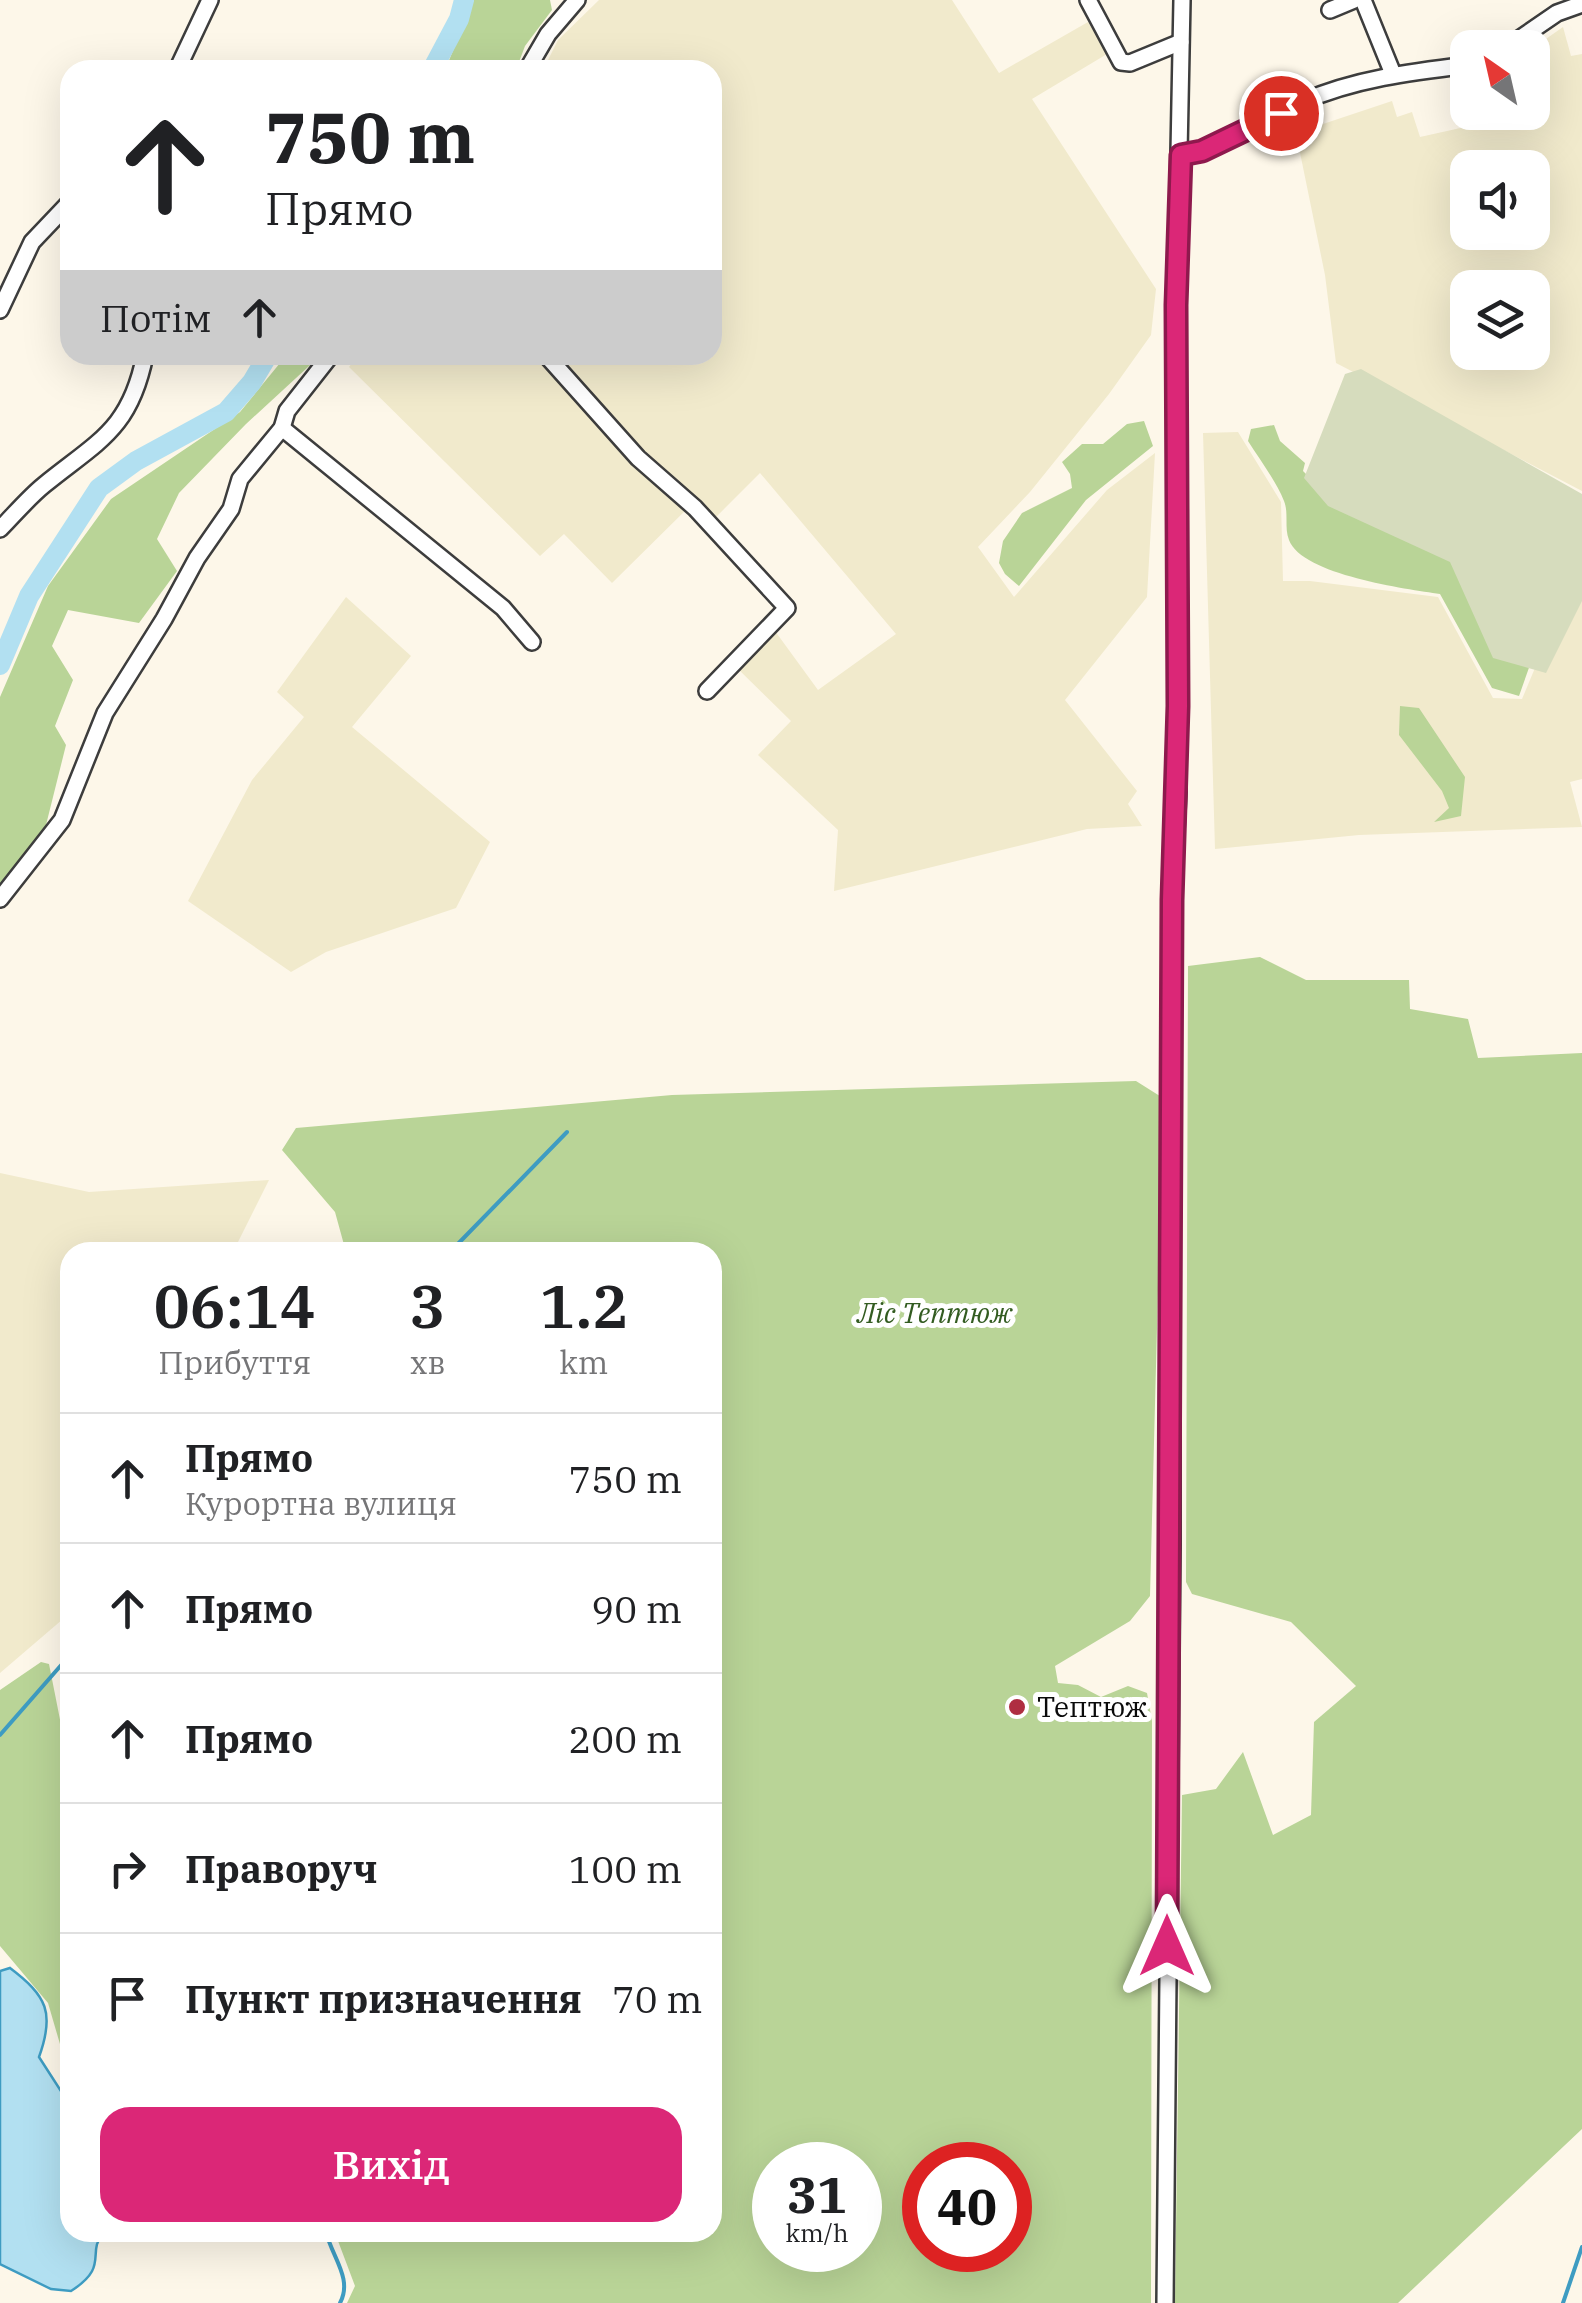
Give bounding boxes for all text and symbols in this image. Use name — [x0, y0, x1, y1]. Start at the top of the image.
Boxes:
north arrow — [1450, 30, 1550, 130]
map controls — [1450, 30, 1550, 370]
pin — [1239, 71, 1324, 156]
icon: arrive — [1254, 86, 1309, 141]
text: 750 m — [265, 91, 475, 182]
icon: ahead — [100, 100, 230, 230]
button: sound — [1450, 150, 1550, 250]
text: Прямо — [265, 179, 413, 237]
button: layers — [1450, 270, 1550, 370]
icon: ahead — [232, 290, 287, 345]
text: Потім — [100, 293, 212, 342]
text: 06:14 — [154, 1266, 316, 1345]
text: 3 — [410, 1266, 446, 1345]
text: 1.2 — [539, 1266, 628, 1345]
park label: Ліс Тептюж — [855, 1294, 1014, 1331]
text: Прибуття — [158, 1341, 311, 1383]
text: хв — [410, 1341, 446, 1383]
text: km — [559, 1341, 608, 1383]
text: Прямо — [185, 1433, 313, 1482]
icon: ahead — [100, 1451, 155, 1506]
text: 750 m — [569, 1454, 682, 1503]
text: Курортна вулиця — [185, 1482, 457, 1524]
icon: ahead — [100, 1581, 155, 1636]
text: Прямо — [185, 1584, 313, 1633]
text: 90 m — [591, 1584, 682, 1633]
place label: Тептюж — [1037, 1688, 1147, 1725]
marker: Тептюж — [1006, 1696, 1028, 1718]
icon: ahead — [100, 1711, 155, 1766]
text: Прямо — [185, 1714, 313, 1763]
text: 200 m — [569, 1714, 682, 1763]
icon: right — [100, 1841, 155, 1896]
text: Праворуч — [185, 1844, 378, 1893]
text: 100 m — [569, 1844, 682, 1893]
position arrow — [1115, 1894, 1219, 1998]
icon: arrive — [100, 1971, 155, 2026]
text: Пункт призначення — [185, 1974, 582, 2023]
text: 70 m — [612, 1974, 703, 2023]
button: Вихід — [100, 2107, 682, 2222]
speed limit sign: 40 — [902, 2142, 1032, 2272]
text: 31 — [787, 2162, 847, 2227]
text: km/h — [785, 2216, 849, 2249]

